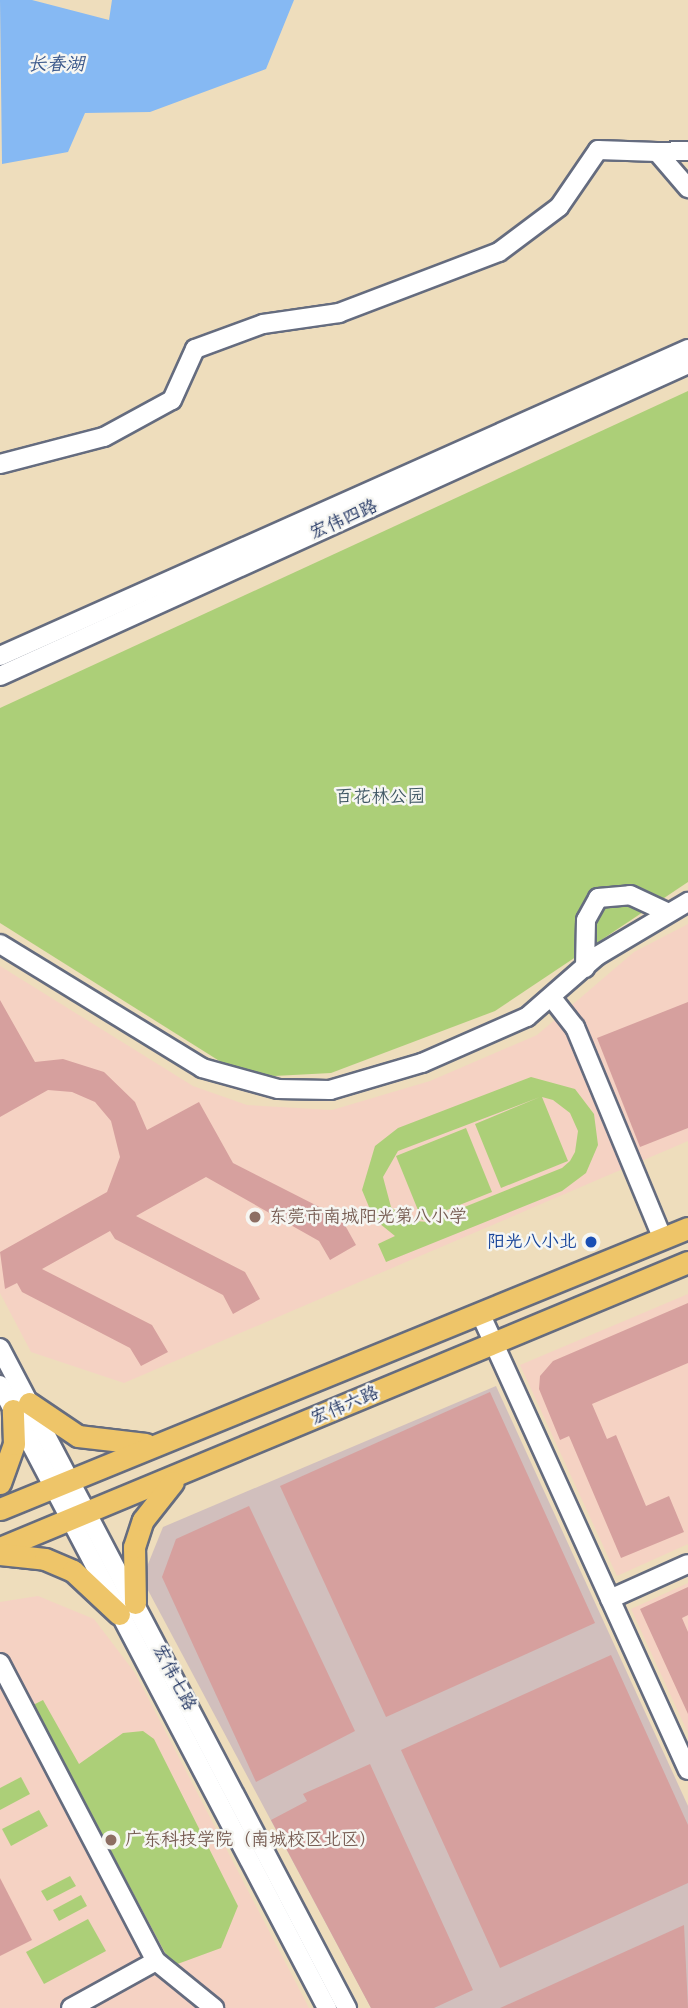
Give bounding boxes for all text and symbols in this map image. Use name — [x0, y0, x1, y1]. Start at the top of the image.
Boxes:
water label: 长春湖 — [28, 54, 84, 76]
street label: 宏伟四路 — [307, 495, 381, 545]
park label: 百花林公园 — [335, 786, 425, 808]
place label: 东莞市南城阳光第八小学 — [269, 1206, 467, 1228]
marker: 东莞市南城阳光第八小学 — [247, 1209, 263, 1225]
place label: 阳光八小北 — [487, 1231, 577, 1253]
marker: 阳光八小北 — [583, 1234, 599, 1250]
street label: 宏伟六路 — [308, 1382, 382, 1430]
street label: 宏伟七路 — [148, 1641, 200, 1715]
place label: 广东科技学院（南城校区北区） — [125, 1829, 377, 1851]
marker: 广东科技学院（南城校区北区） — [103, 1832, 119, 1848]

